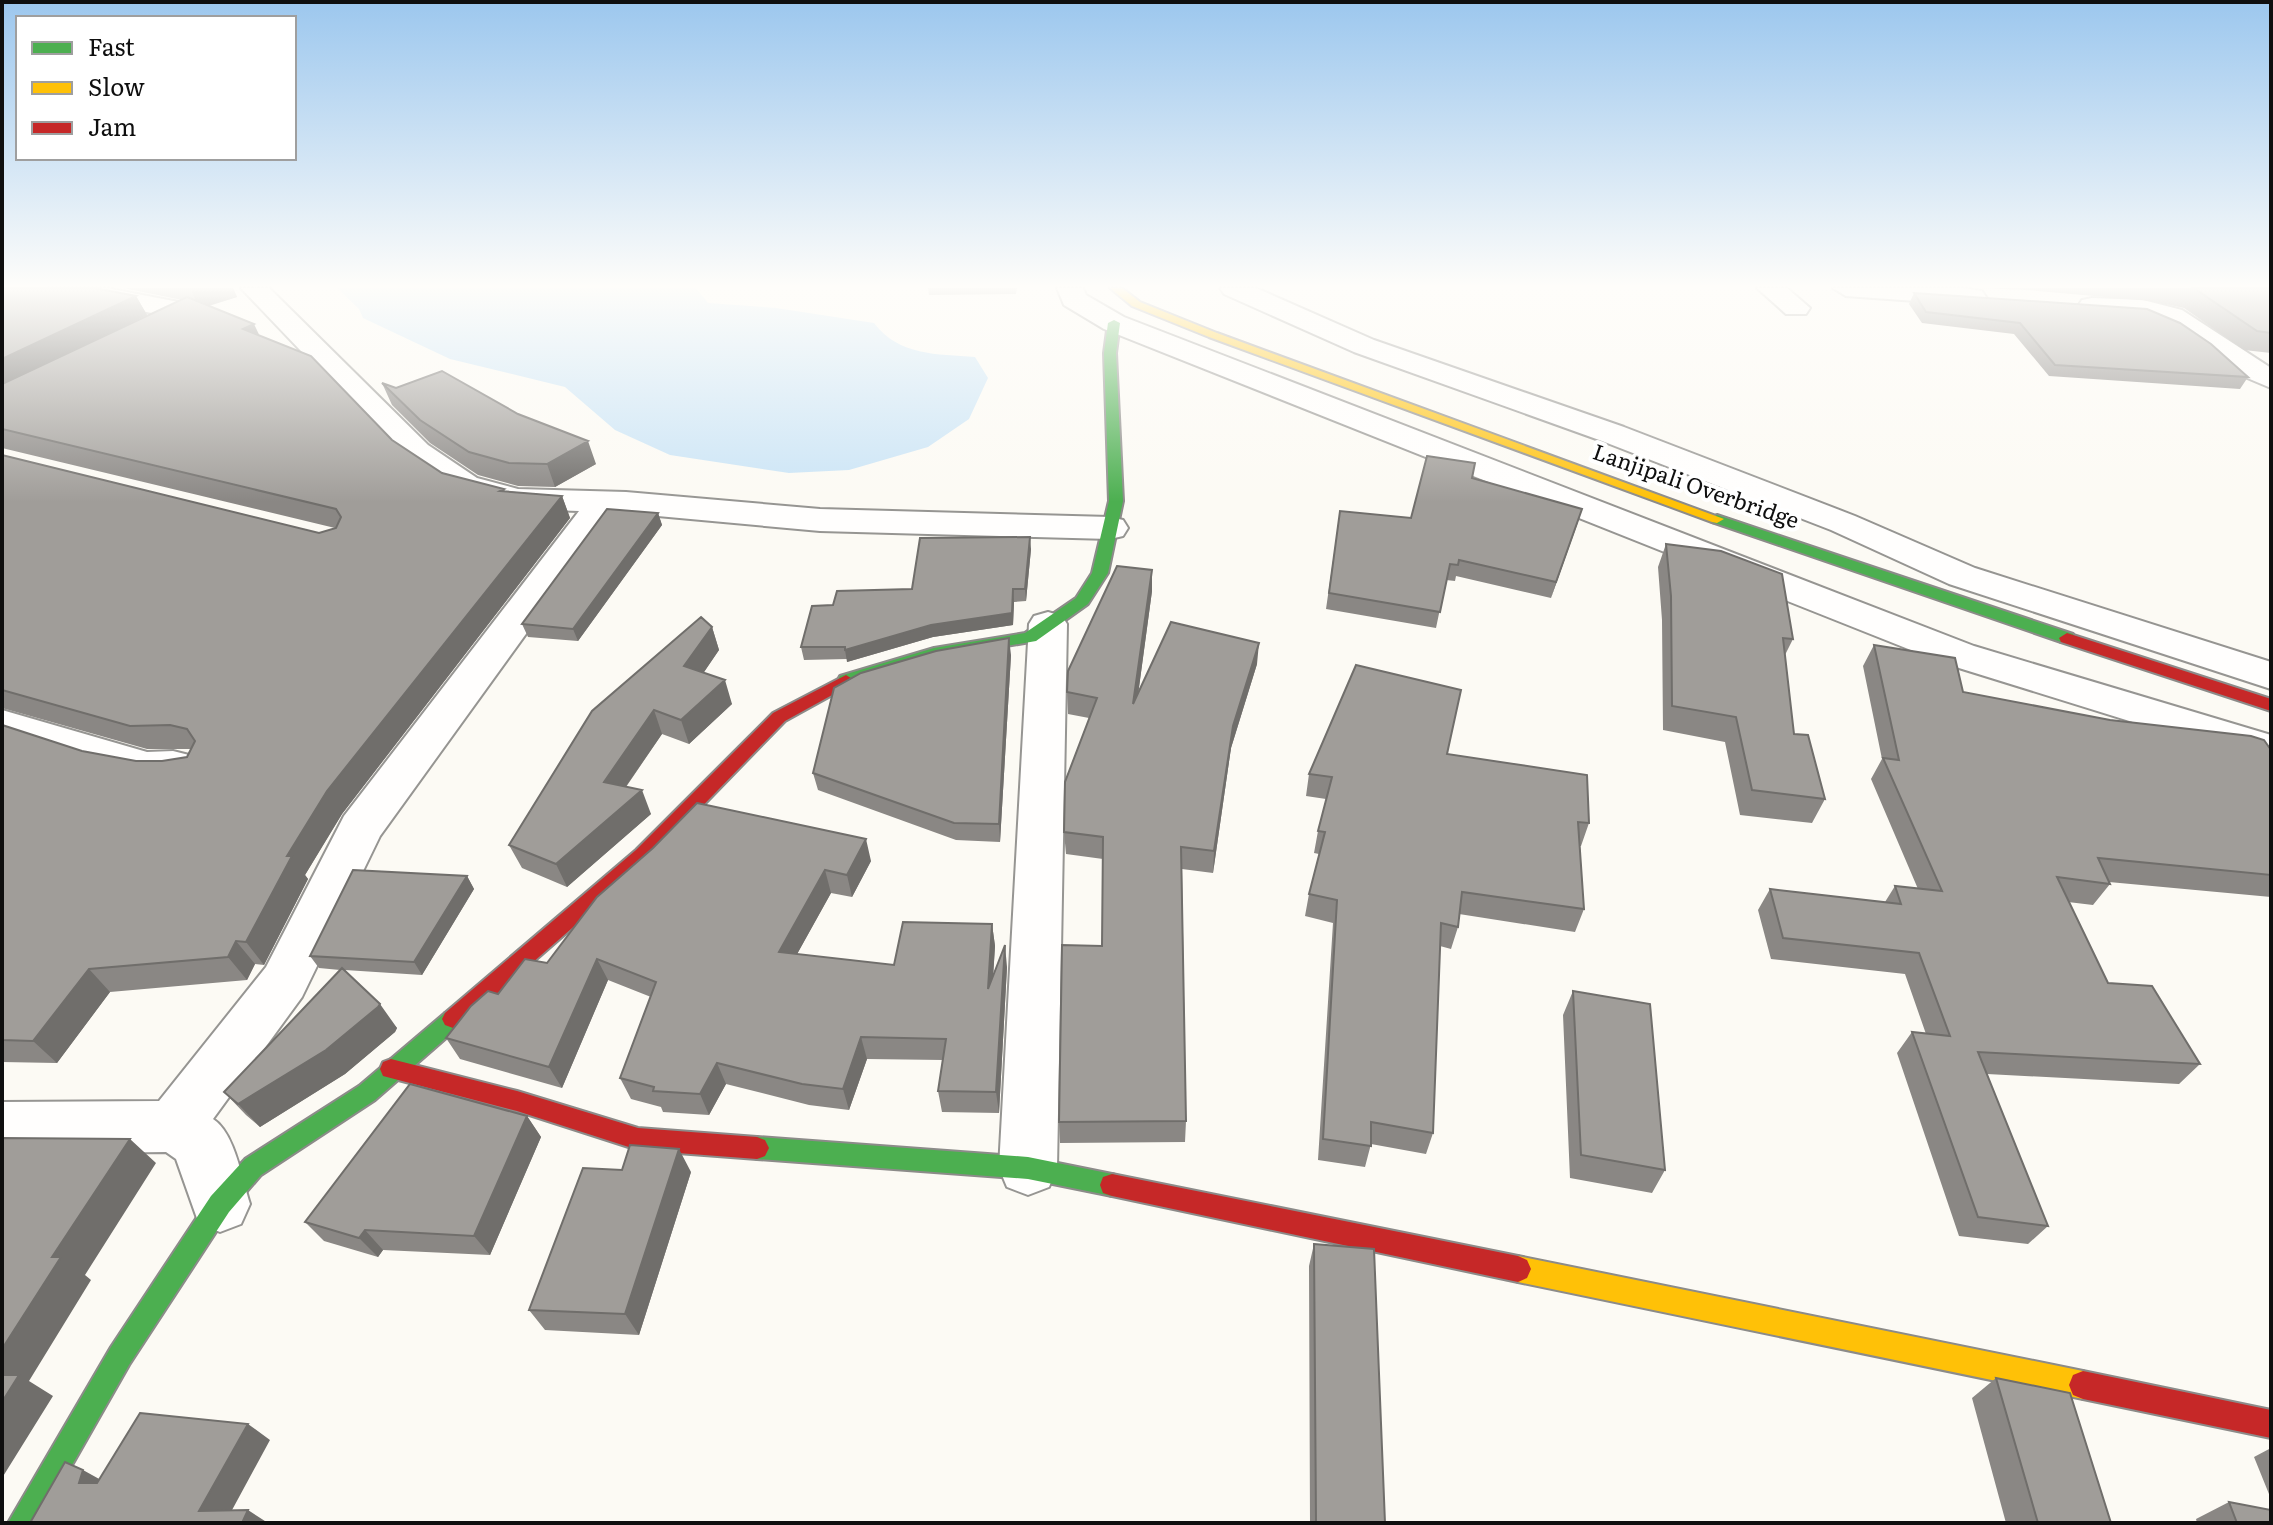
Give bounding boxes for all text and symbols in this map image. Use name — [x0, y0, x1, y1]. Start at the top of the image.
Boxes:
legend — [16, 16, 296, 160]
text: Fast — [88, 28, 135, 63]
text: Slow — [88, 68, 145, 103]
text: Jam — [88, 108, 136, 143]
street label: Lanjipali Overbridge — [1589, 434, 1804, 535]

